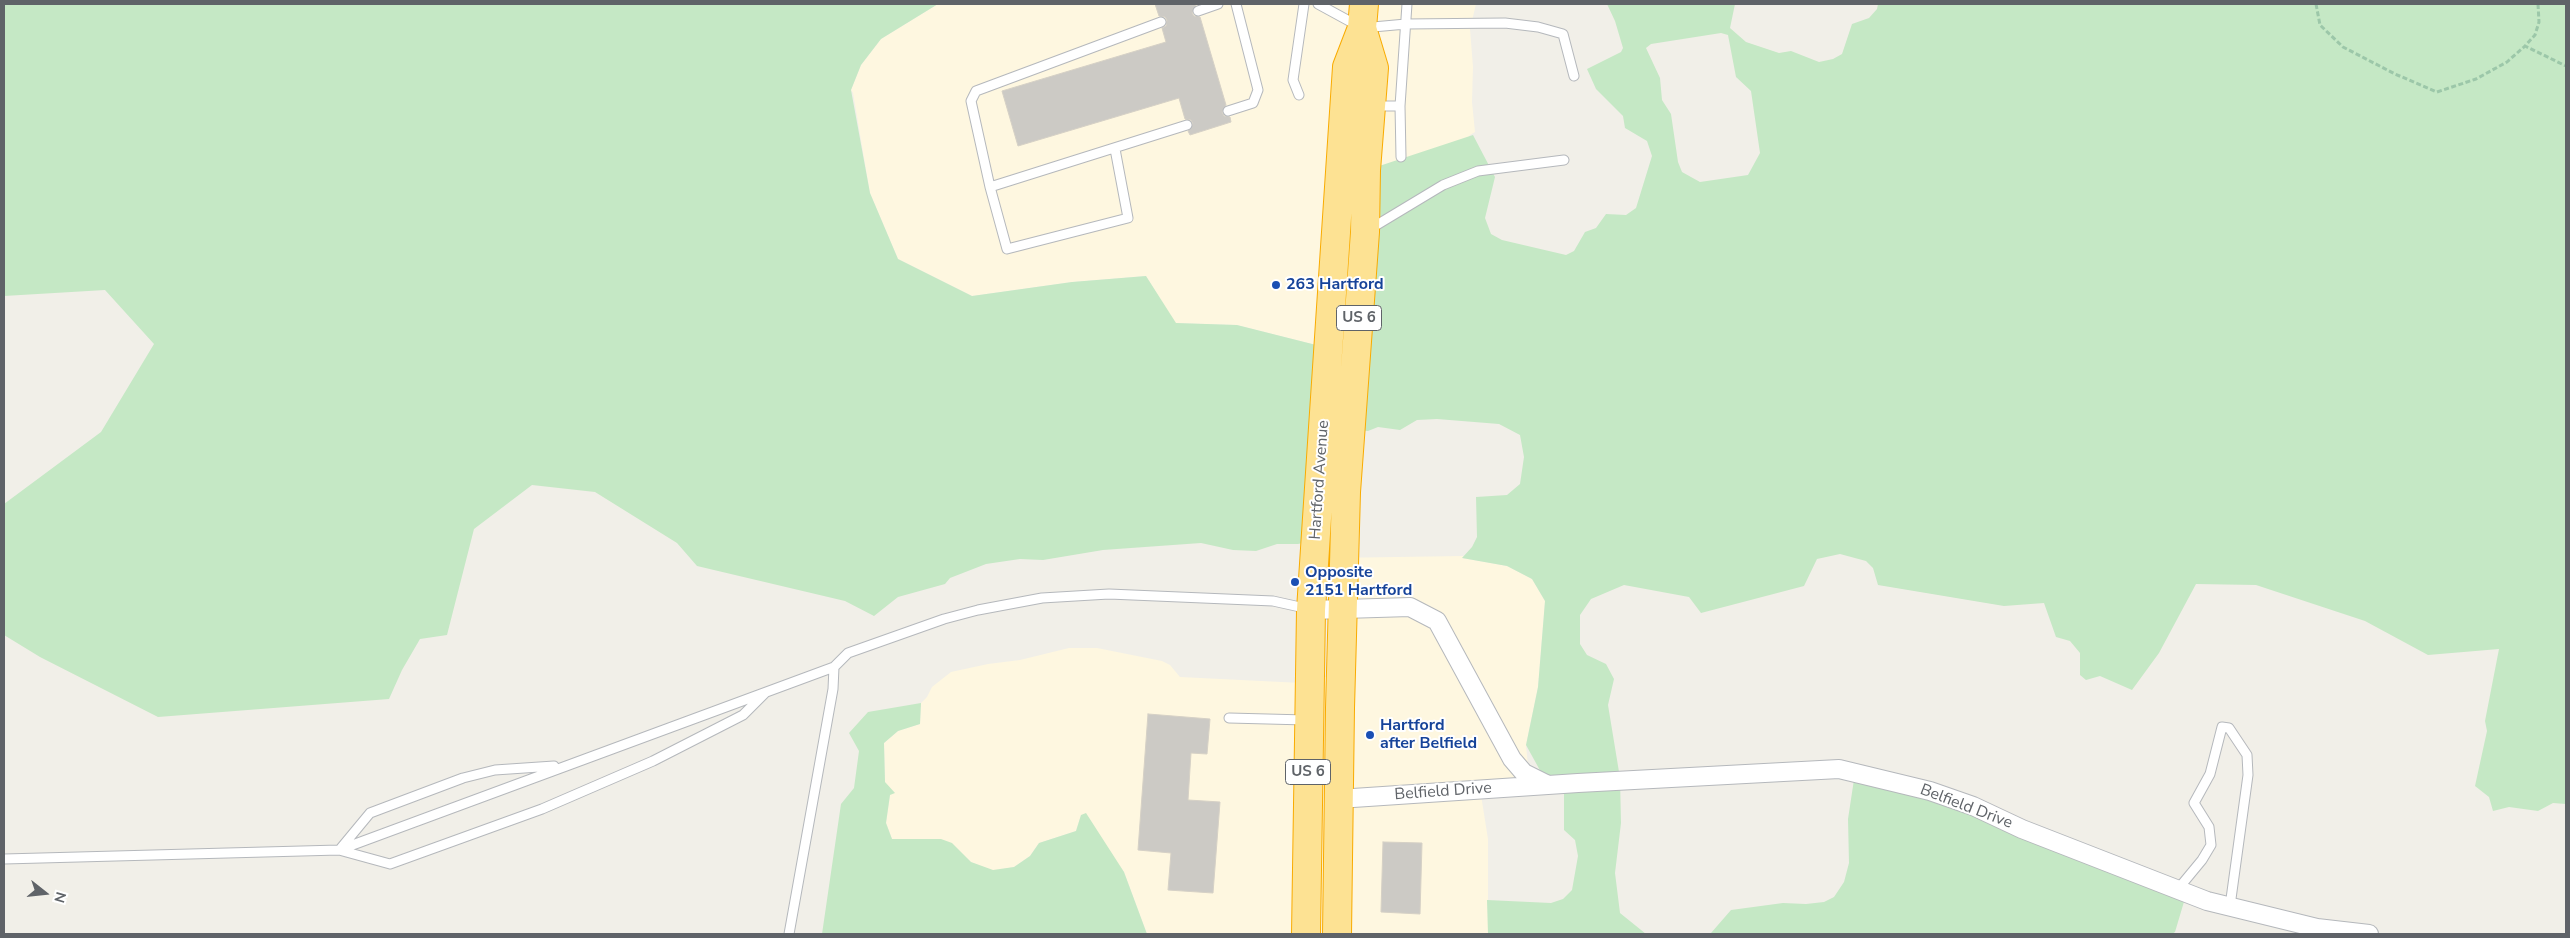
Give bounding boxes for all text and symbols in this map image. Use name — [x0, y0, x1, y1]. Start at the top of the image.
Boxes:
place label: 263 Hartford — [1286, 275, 1384, 295]
marker: 263 Hartford — [1270, 279, 1282, 291]
road number: US 6 — [1336, 306, 1382, 330]
street label: Hartford Avenue — [1306, 420, 1334, 540]
place label: Opposite 2151 Hartford — [1305, 563, 1412, 601]
marker: Opposite 2151 Hartford — [1289, 576, 1301, 588]
place label: Hartford after Belfield — [1380, 716, 1477, 754]
marker: Hartford after Belfield — [1364, 729, 1376, 741]
road number: US 6 — [1286, 760, 1330, 784]
street label: Belfield Drive — [1394, 779, 1492, 805]
street label: Belfield Drive — [1917, 781, 2015, 833]
north arrow — [20, 868, 70, 918]
text: N — [49, 890, 70, 905]

